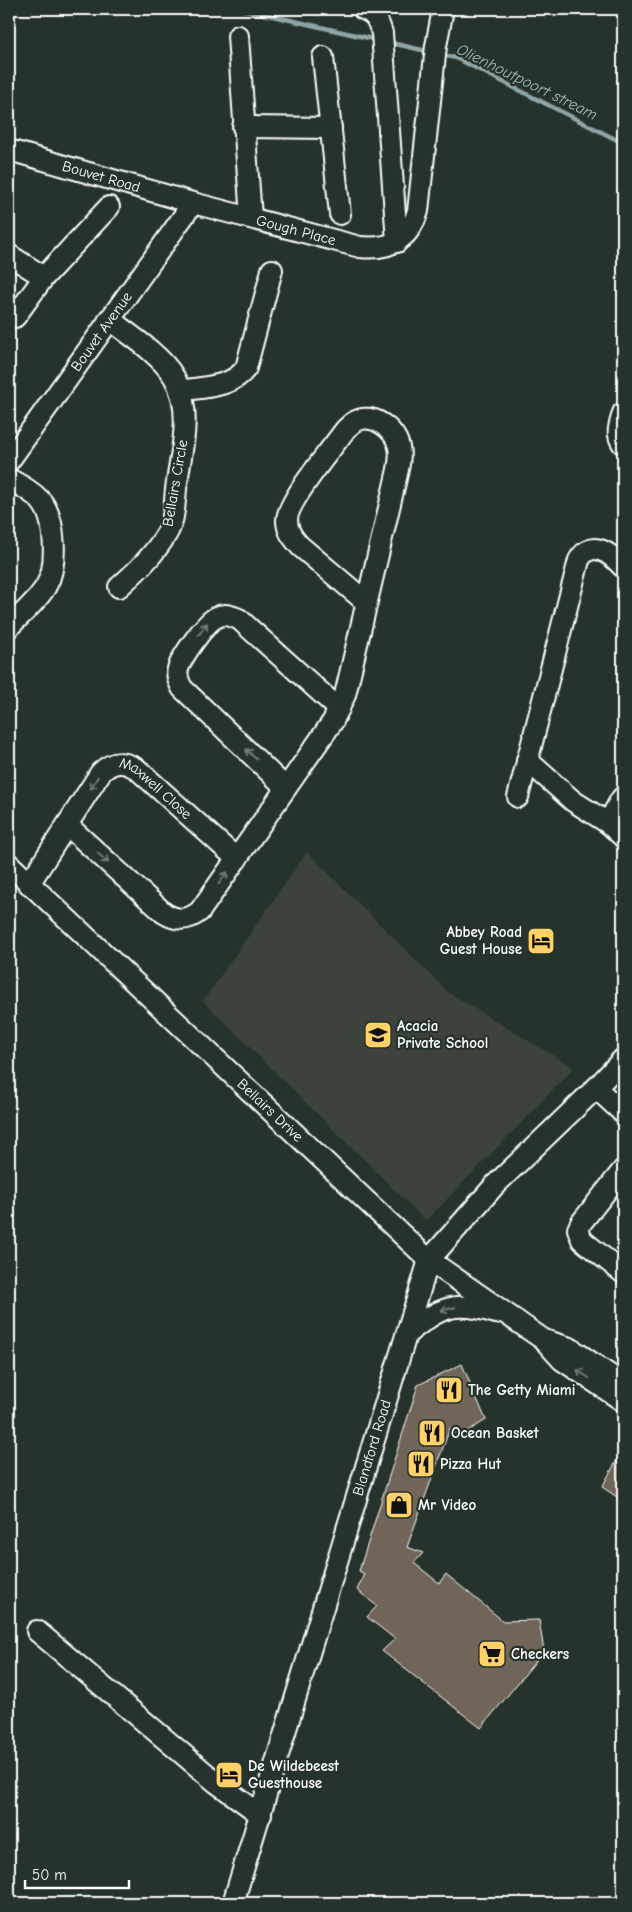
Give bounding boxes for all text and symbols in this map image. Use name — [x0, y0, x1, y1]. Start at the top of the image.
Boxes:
water label: Olienhoutpoort stream — [454, 40, 600, 124]
street label: Bouvet Road — [60, 157, 142, 196]
street label: Gough Place — [254, 211, 338, 249]
street label: Bouvet Avenue — [67, 288, 136, 375]
street label: Bellairs Circle — [159, 438, 192, 528]
one-way arrow — [198, 623, 209, 637]
one-way arrow — [244, 748, 257, 760]
street label: Maxwell Close — [117, 753, 196, 823]
one-way arrow — [88, 775, 98, 789]
one-way arrow — [97, 852, 110, 864]
one-way arrow — [218, 871, 228, 885]
place label: Abbey Road Guest House — [440, 923, 522, 958]
hotel icon: Abbey Road Guest House — [526, 926, 556, 956]
place label: Acacia Private School — [397, 1017, 488, 1052]
school or university icon: Acacia Private School — [363, 1020, 393, 1050]
street label: Bellairs Drive — [233, 1075, 307, 1146]
one-way arrow — [441, 1305, 457, 1314]
one-way arrow — [576, 1369, 590, 1379]
restaurant icon: The Getty Miami — [434, 1375, 464, 1405]
place label: The Getty Miami — [468, 1381, 575, 1399]
street label: Blandford Road — [349, 1398, 395, 1498]
restaurant icon: Ocean Basket — [417, 1418, 447, 1448]
place label: Ocean Basket — [451, 1424, 540, 1442]
restaurant icon: Pizza Hut — [406, 1449, 436, 1479]
place label: Pizza Hut — [440, 1455, 502, 1473]
shop icon: Mr Video — [384, 1490, 414, 1520]
place label: Mr Video — [418, 1496, 476, 1514]
supermarket icon: Checkers — [477, 1639, 507, 1669]
place label: Checkers — [511, 1645, 569, 1663]
place label: De Wildebeest Guesthouse — [248, 1757, 340, 1792]
hotel icon: De Wildebeest Guesthouse — [214, 1760, 244, 1790]
scale bar — [25, 1857, 129, 1889]
text: 50 m — [32, 1866, 67, 1884]

